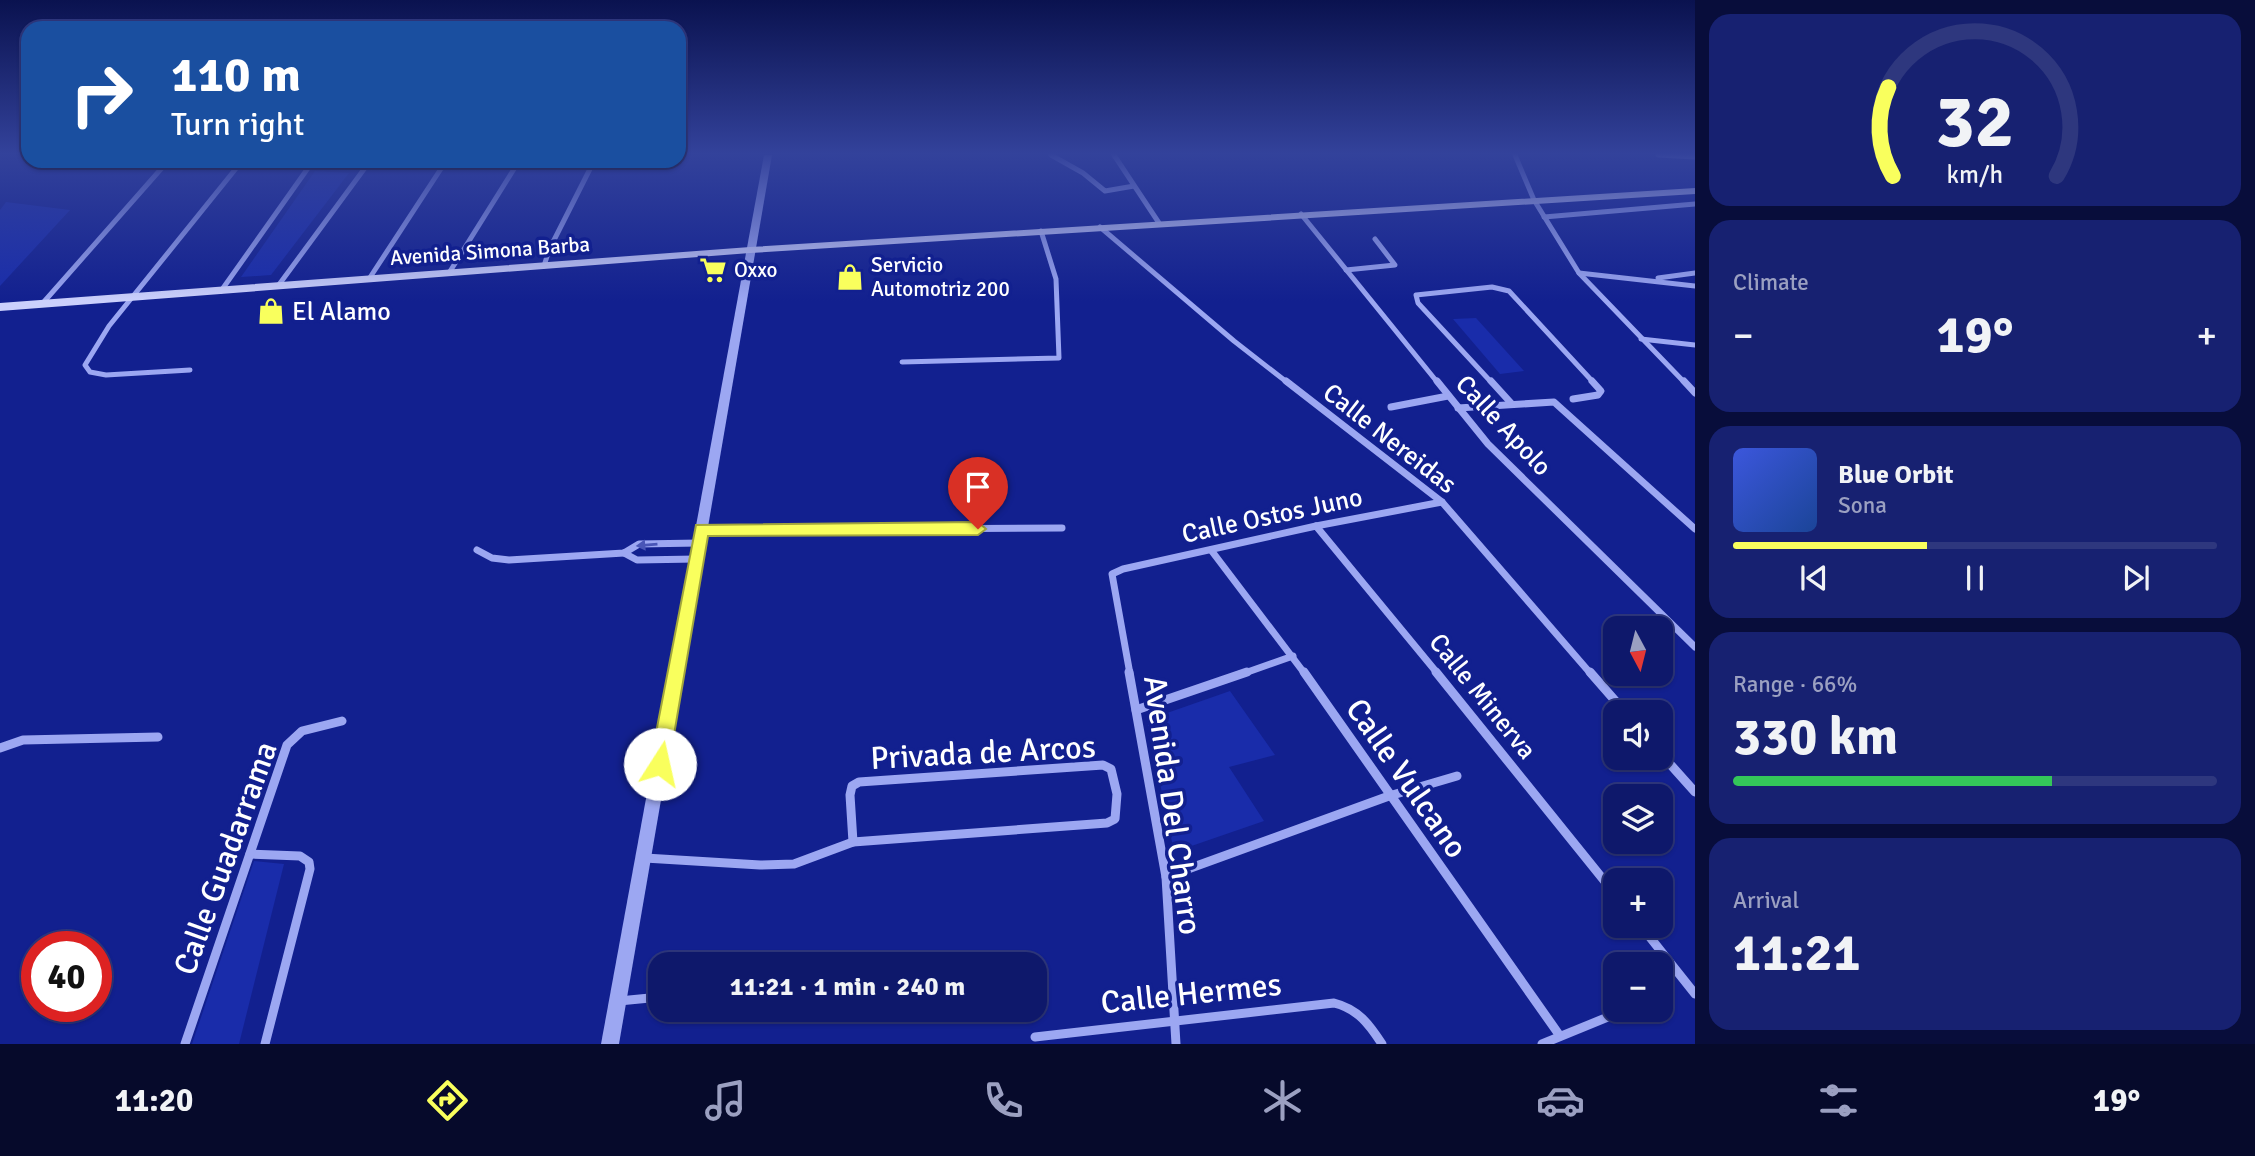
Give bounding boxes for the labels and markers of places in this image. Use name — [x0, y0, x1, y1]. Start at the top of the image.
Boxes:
place label: Servicio Automotriz 200 — [871, 252, 1010, 302]
supermarket icon: Oxxo — [698, 255, 728, 285]
place label: Oxxo — [734, 257, 777, 283]
shop icon: Servicio Automotriz 200 — [835, 262, 865, 292]
shop icon: El Alamo — [256, 296, 286, 326]
place label: El Alamo — [292, 296, 391, 328]
pin — [948, 457, 1008, 529]

